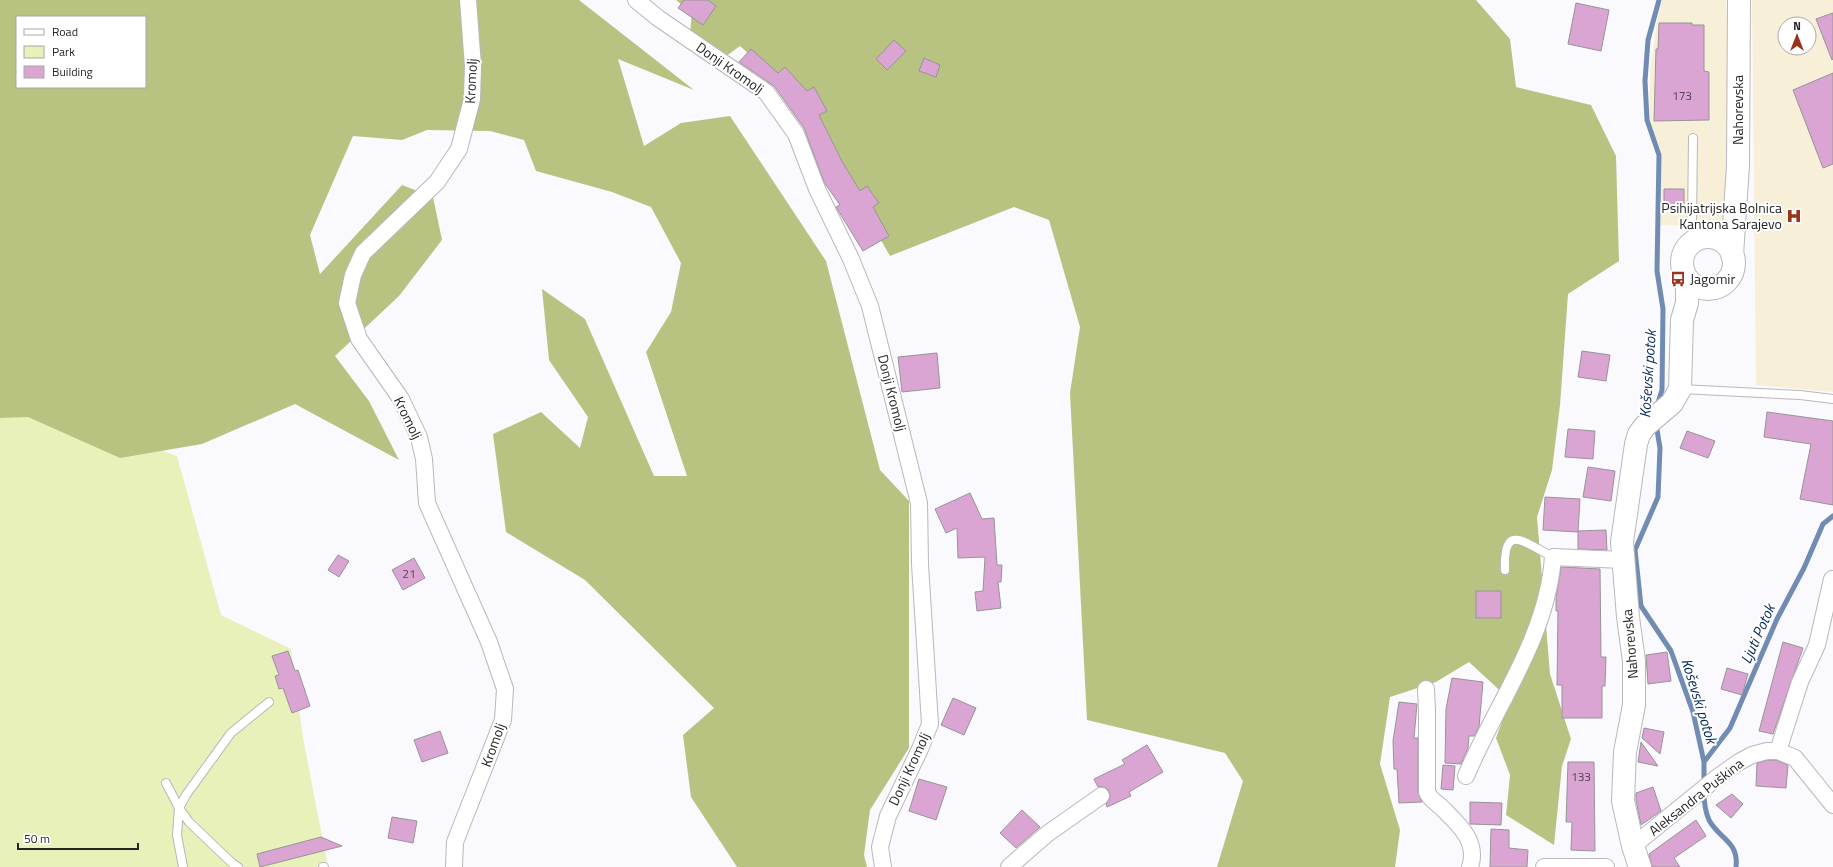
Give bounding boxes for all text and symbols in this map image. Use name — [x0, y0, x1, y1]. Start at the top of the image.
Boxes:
legend — [16, 16, 146, 88]
north arrow — [1777, 16, 1817, 56]
text: N — [1793, 18, 1801, 34]
text: Road — [52, 22, 78, 41]
street label: Donji Kromolj — [692, 36, 768, 99]
text: Park — [52, 42, 75, 61]
street label: Kromolj — [459, 58, 482, 104]
text: Building — [52, 62, 93, 81]
street label: Nahorevska — [1727, 75, 1748, 145]
house number: 173 — [1672, 86, 1692, 105]
place label: Psihijatrijska Bolnica Kantona Sarajevo — [1661, 197, 1782, 234]
hospital icon: Psihijatrijska Bolnica Kantona Sarajevo — [1785, 207, 1803, 225]
place label: Jagomir — [1690, 268, 1735, 289]
bus stop icon: Jagomir — [1669, 270, 1687, 288]
water label: Koševski potok — [1633, 327, 1662, 419]
street label: Donji Kromolj — [873, 352, 912, 434]
street label: Kromolj — [389, 393, 428, 443]
house number: 21 — [402, 564, 416, 583]
water label: Ljuti Potok — [1734, 598, 1782, 667]
street label: Nahorevska — [1616, 608, 1643, 680]
water label: Koševski potok — [1676, 655, 1724, 749]
street label: Kromolj — [475, 720, 510, 770]
street label: Donji Kromolj — [882, 729, 935, 809]
street label: Aleksandra Puškina — [1644, 753, 1748, 840]
house number: 133 — [1571, 767, 1591, 786]
scale bar — [18, 825, 138, 851]
text: 50 m — [24, 829, 50, 848]

